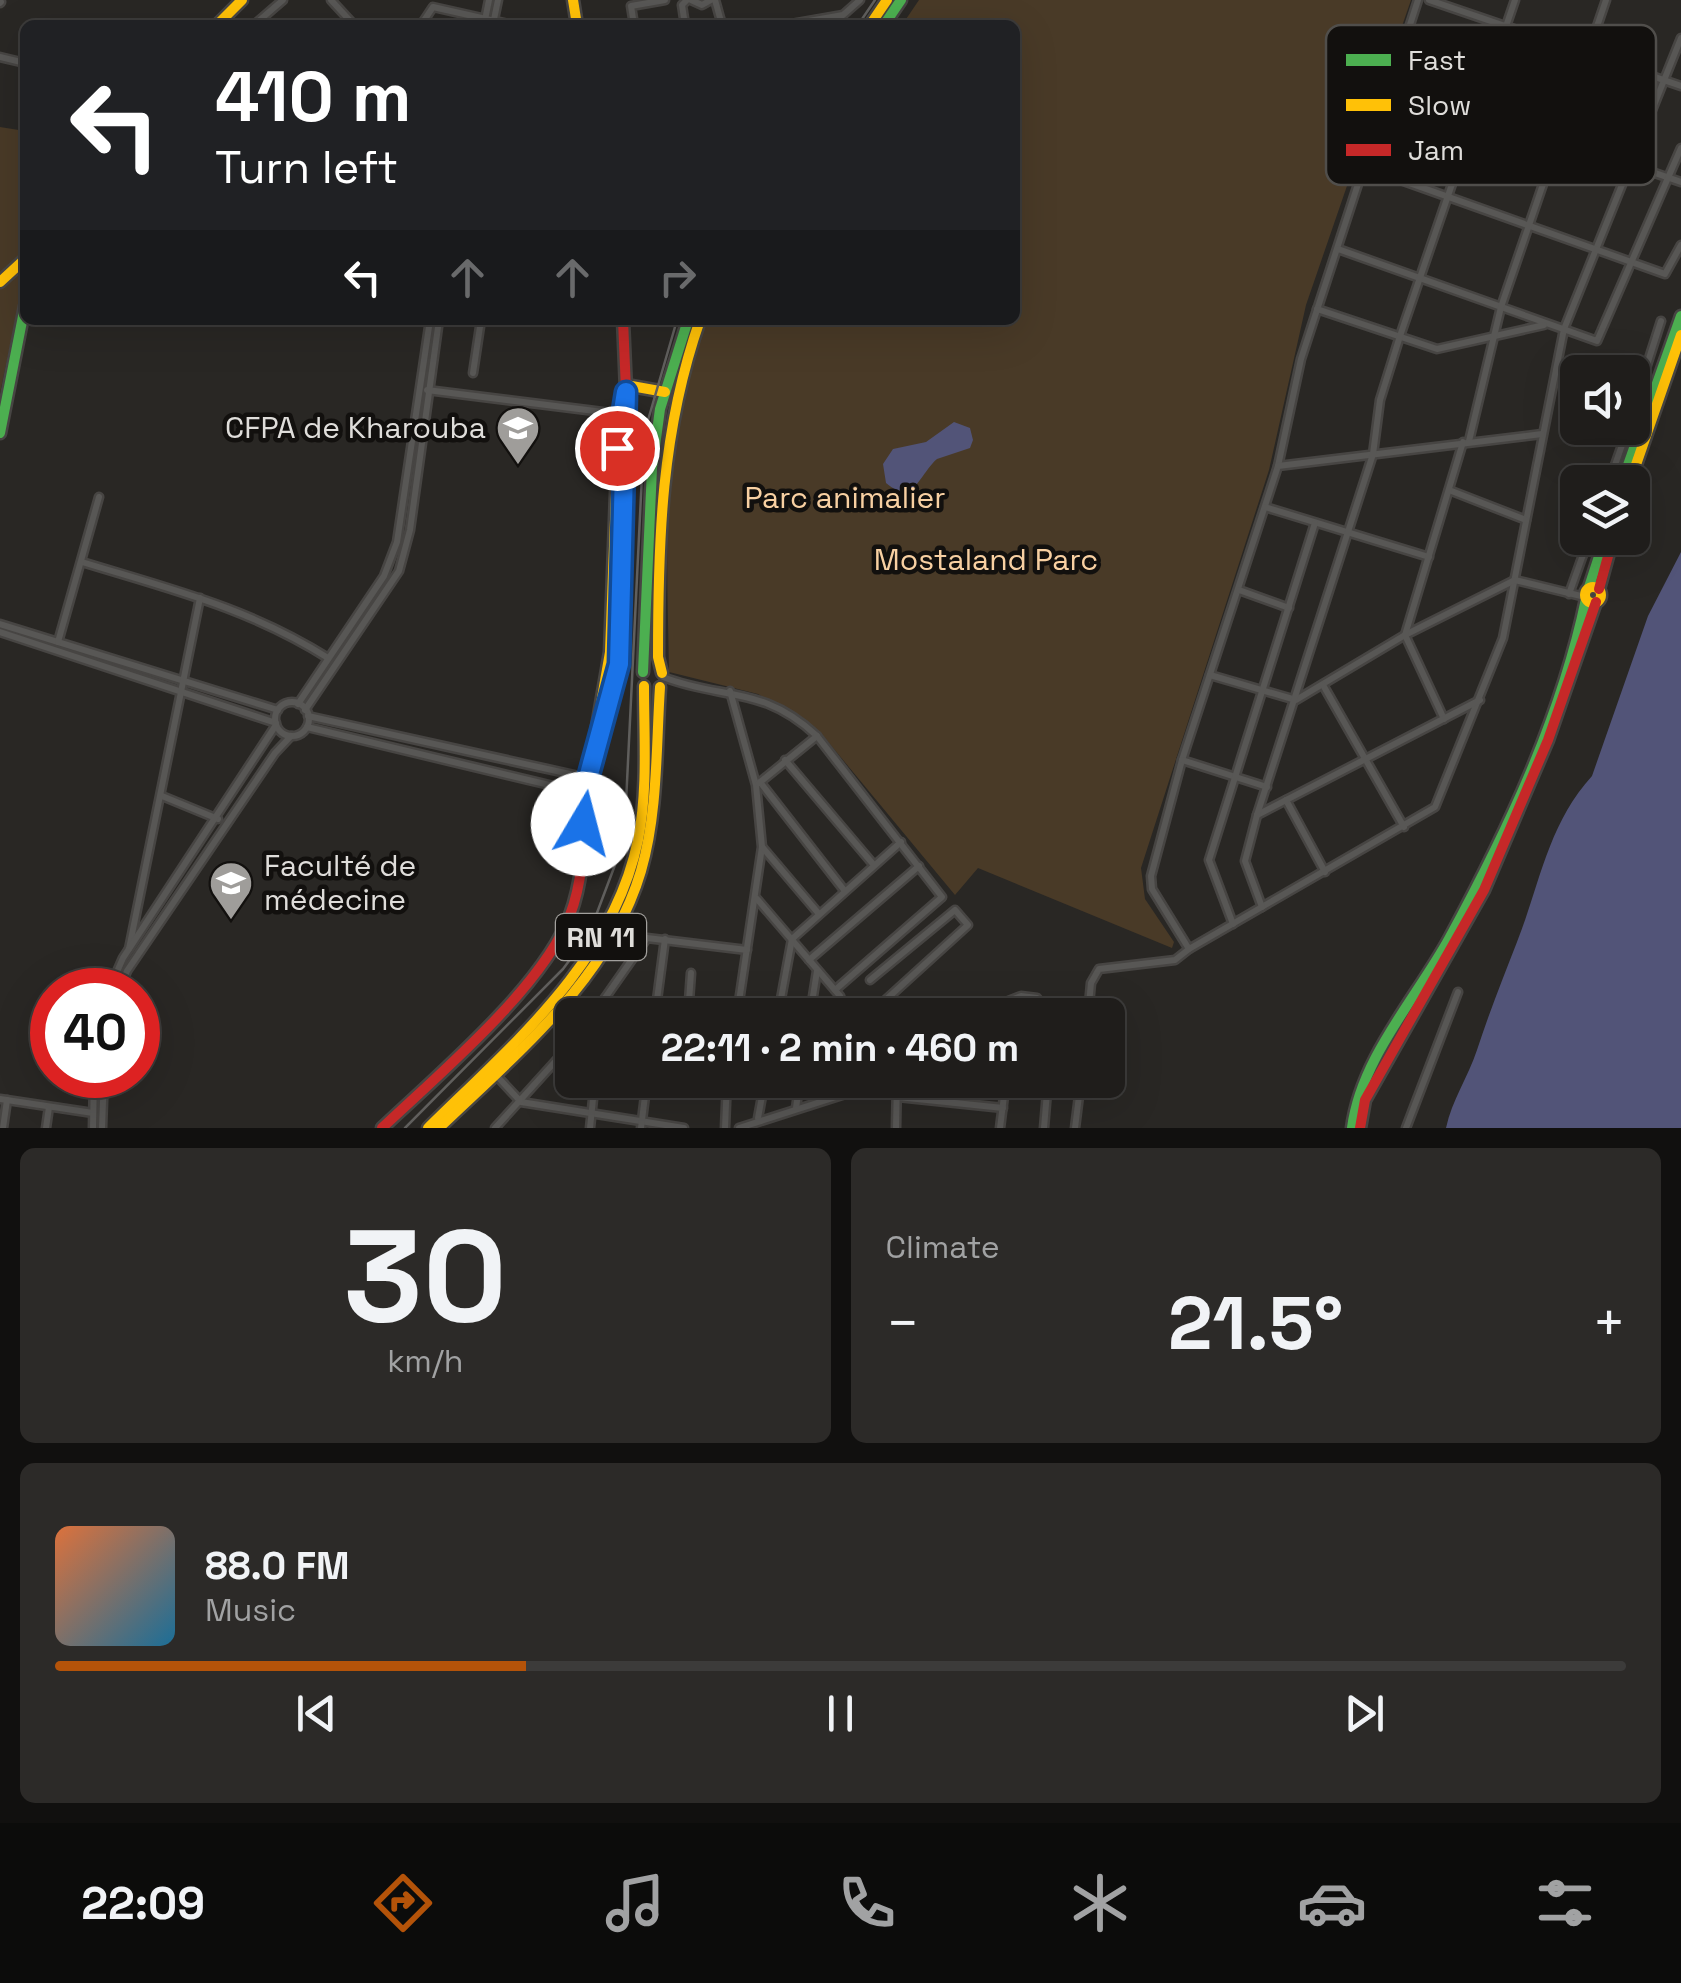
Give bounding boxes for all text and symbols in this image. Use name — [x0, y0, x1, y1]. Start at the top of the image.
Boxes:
legend — [1326, 25, 1656, 185]
text: Fast — [1408, 42, 1466, 78]
text: 410 m — [215, 52, 411, 141]
icon: left — [50, 60, 180, 190]
text: Slow — [1408, 87, 1471, 123]
text: Jam — [1408, 132, 1464, 168]
text: Turn left — [215, 139, 398, 196]
icon: left — [335, 250, 390, 305]
icon: ahead — [440, 250, 495, 305]
icon: ahead — [545, 250, 600, 305]
icon: right — [650, 250, 705, 305]
map controls — [1560, 355, 1650, 555]
button: sound — [1560, 355, 1650, 445]
school or university icon: CFPA de Kharouba — [495, 405, 541, 466]
pin — [575, 406, 660, 491]
place label: CFPA de Kharouba — [225, 408, 486, 447]
icon: arrive — [590, 421, 645, 476]
button: layers — [1560, 465, 1650, 555]
park label: Parc animalier — [744, 478, 946, 517]
park label: Mostaland Parc — [874, 540, 1098, 579]
position arrow — [531, 772, 635, 876]
place label: Faculté de médecine — [264, 846, 416, 919]
school or university icon: Faculté de médecine — [208, 860, 254, 921]
road number: RN 11 — [556, 914, 646, 960]
speed limit sign: 40 — [30, 968, 160, 1098]
text: 22:11 · 2 min · 460 m — [661, 1024, 1019, 1072]
text: 30 — [344, 1193, 507, 1359]
text: Climate — [886, 1227, 1000, 1267]
text: 21.5° — [1168, 1275, 1343, 1371]
text: − — [886, 1288, 920, 1358]
text: + — [1592, 1288, 1626, 1358]
text: km/h — [387, 1341, 463, 1381]
text: 88.0 FM — [205, 1542, 350, 1590]
text: Music — [205, 1590, 296, 1630]
icon: previous — [289, 1686, 344, 1741]
icon: pause — [813, 1686, 868, 1741]
icon: next — [1337, 1686, 1392, 1741]
icon: directions — [368, 1868, 438, 1938]
icon: music — [600, 1868, 670, 1938]
icon: phone — [832, 1868, 902, 1938]
icon: climate — [1065, 1868, 1135, 1938]
icon: car — [1297, 1868, 1367, 1938]
icon: filters — [1530, 1868, 1600, 1938]
text: 22:09 — [81, 1875, 205, 1932]

